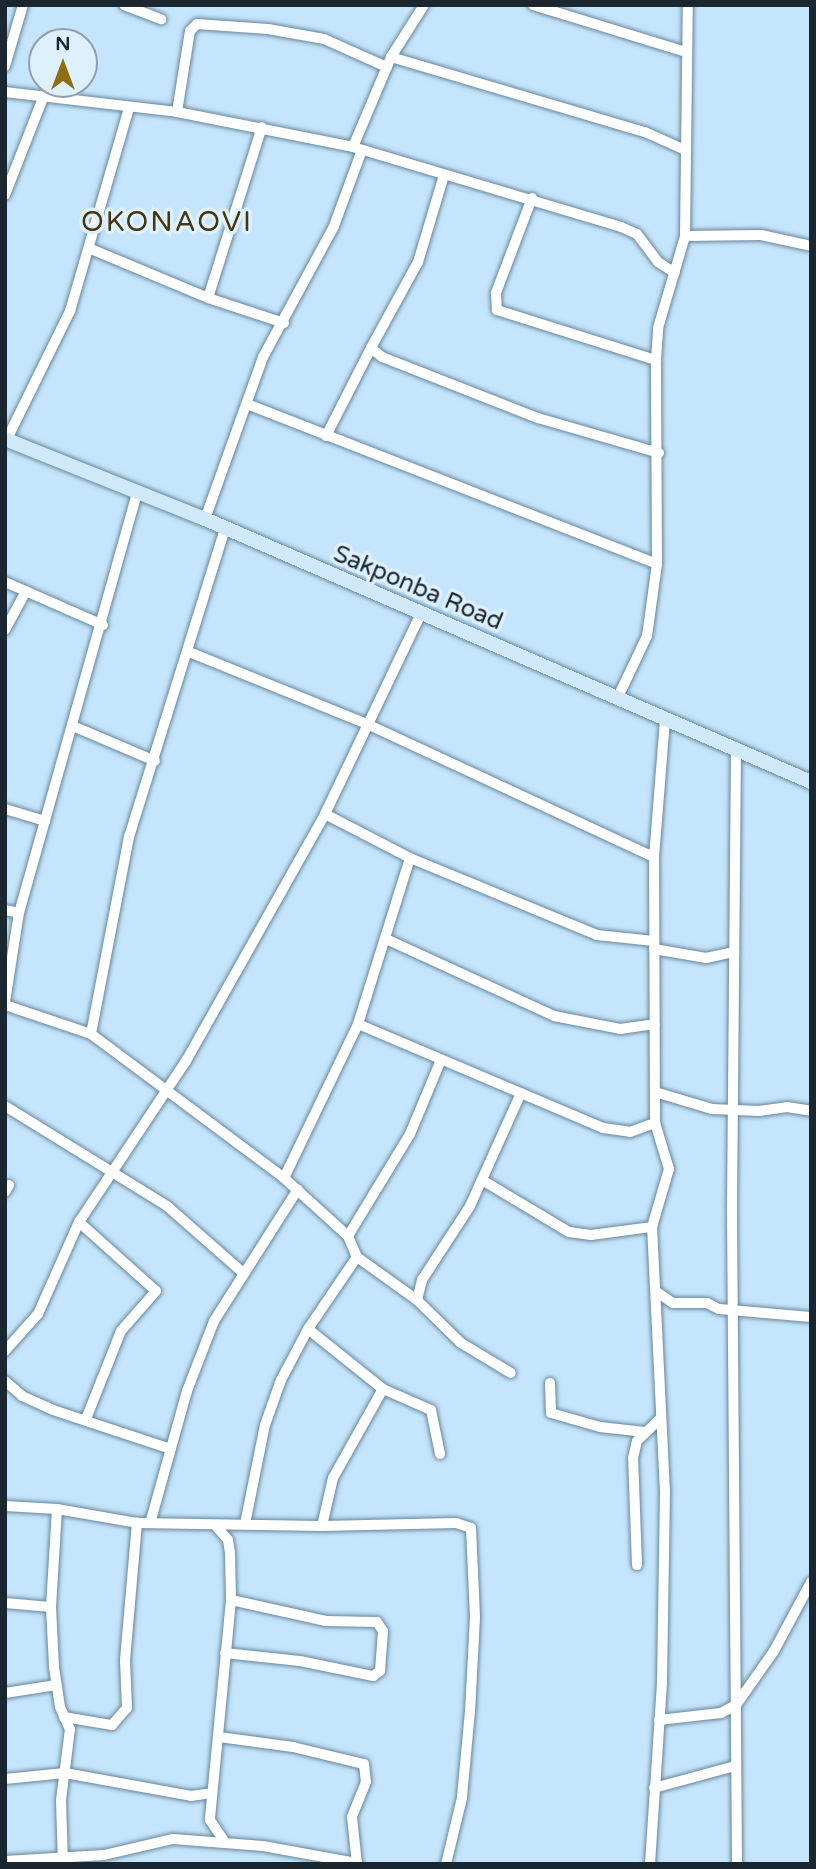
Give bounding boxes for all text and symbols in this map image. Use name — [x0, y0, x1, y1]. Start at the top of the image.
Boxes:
north arrow — [28, 28, 98, 98]
text: N — [55, 33, 71, 55]
district label: OKONAOVI — [82, 205, 252, 239]
street label: Sakponba Road — [329, 539, 507, 637]

